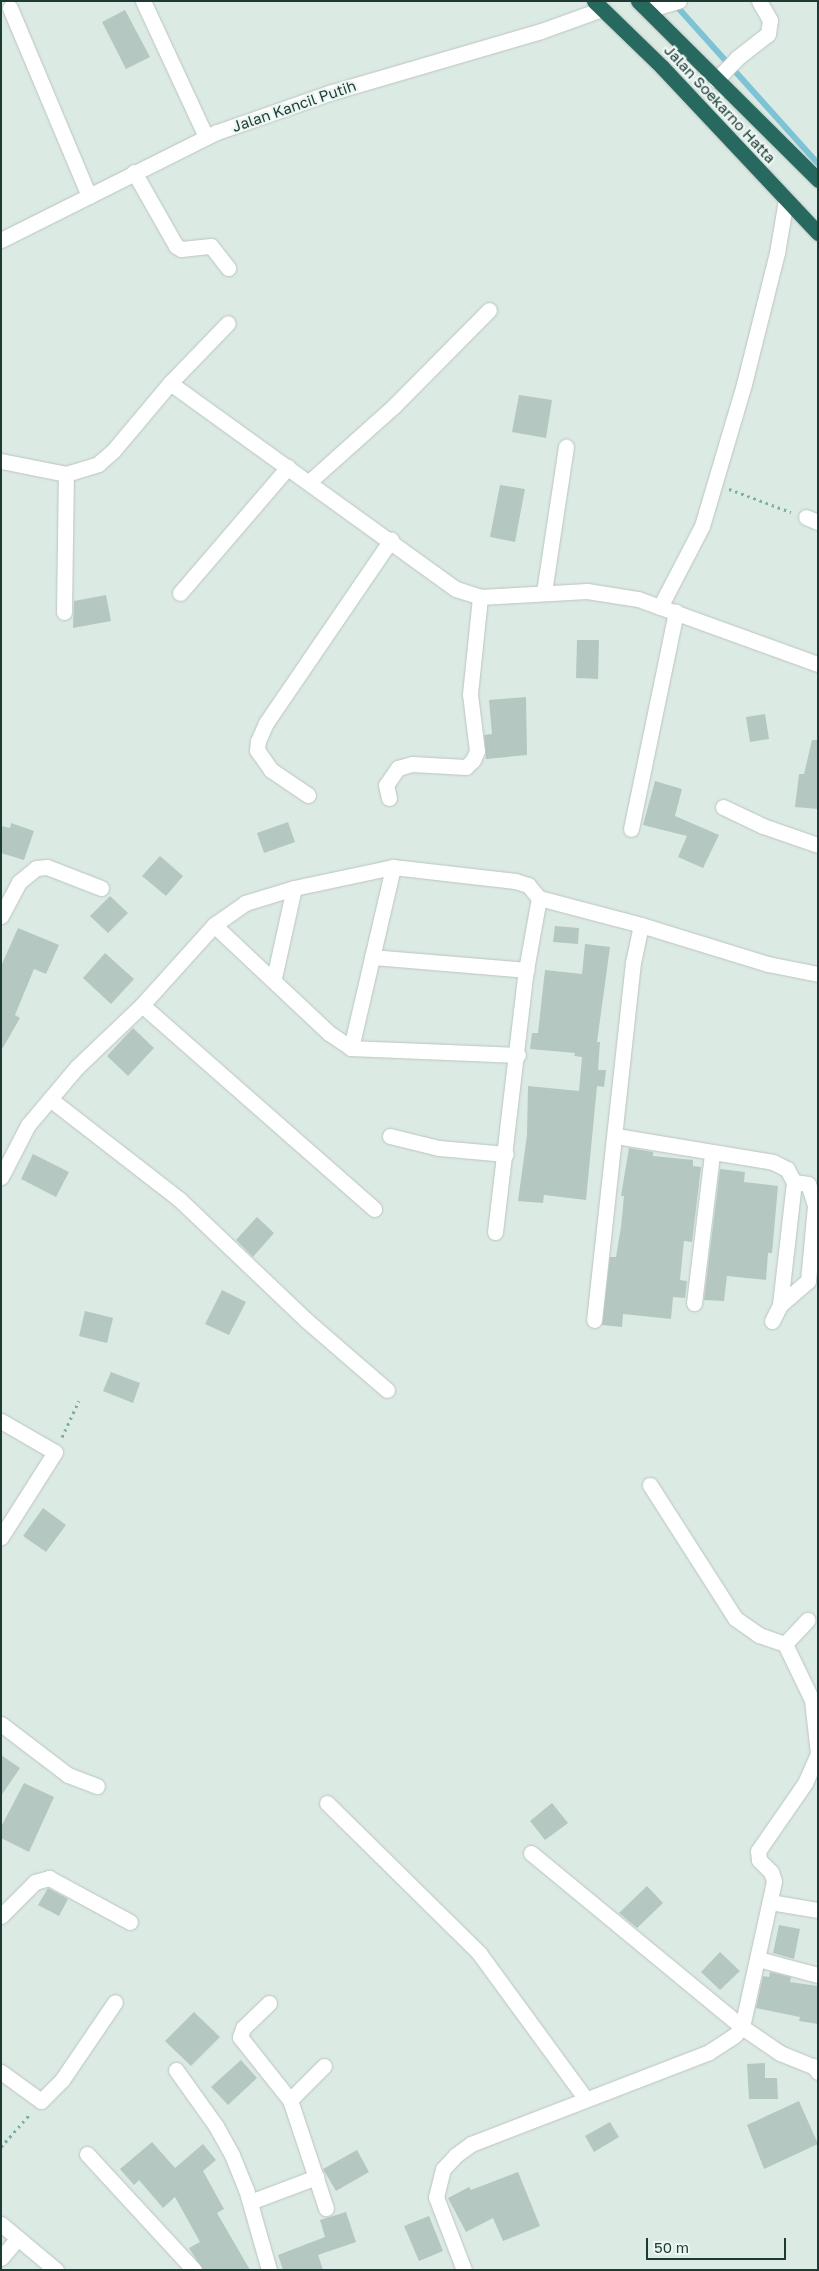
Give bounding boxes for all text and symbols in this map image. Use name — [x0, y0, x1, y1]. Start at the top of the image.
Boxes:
street label: Jalan Soekarno Hatta — [661, 41, 779, 167]
street label: Jalan Kancil Putih — [230, 76, 358, 136]
scale bar — [649, 2228, 789, 2260]
text: 50 m — [654, 2238, 689, 2256]

